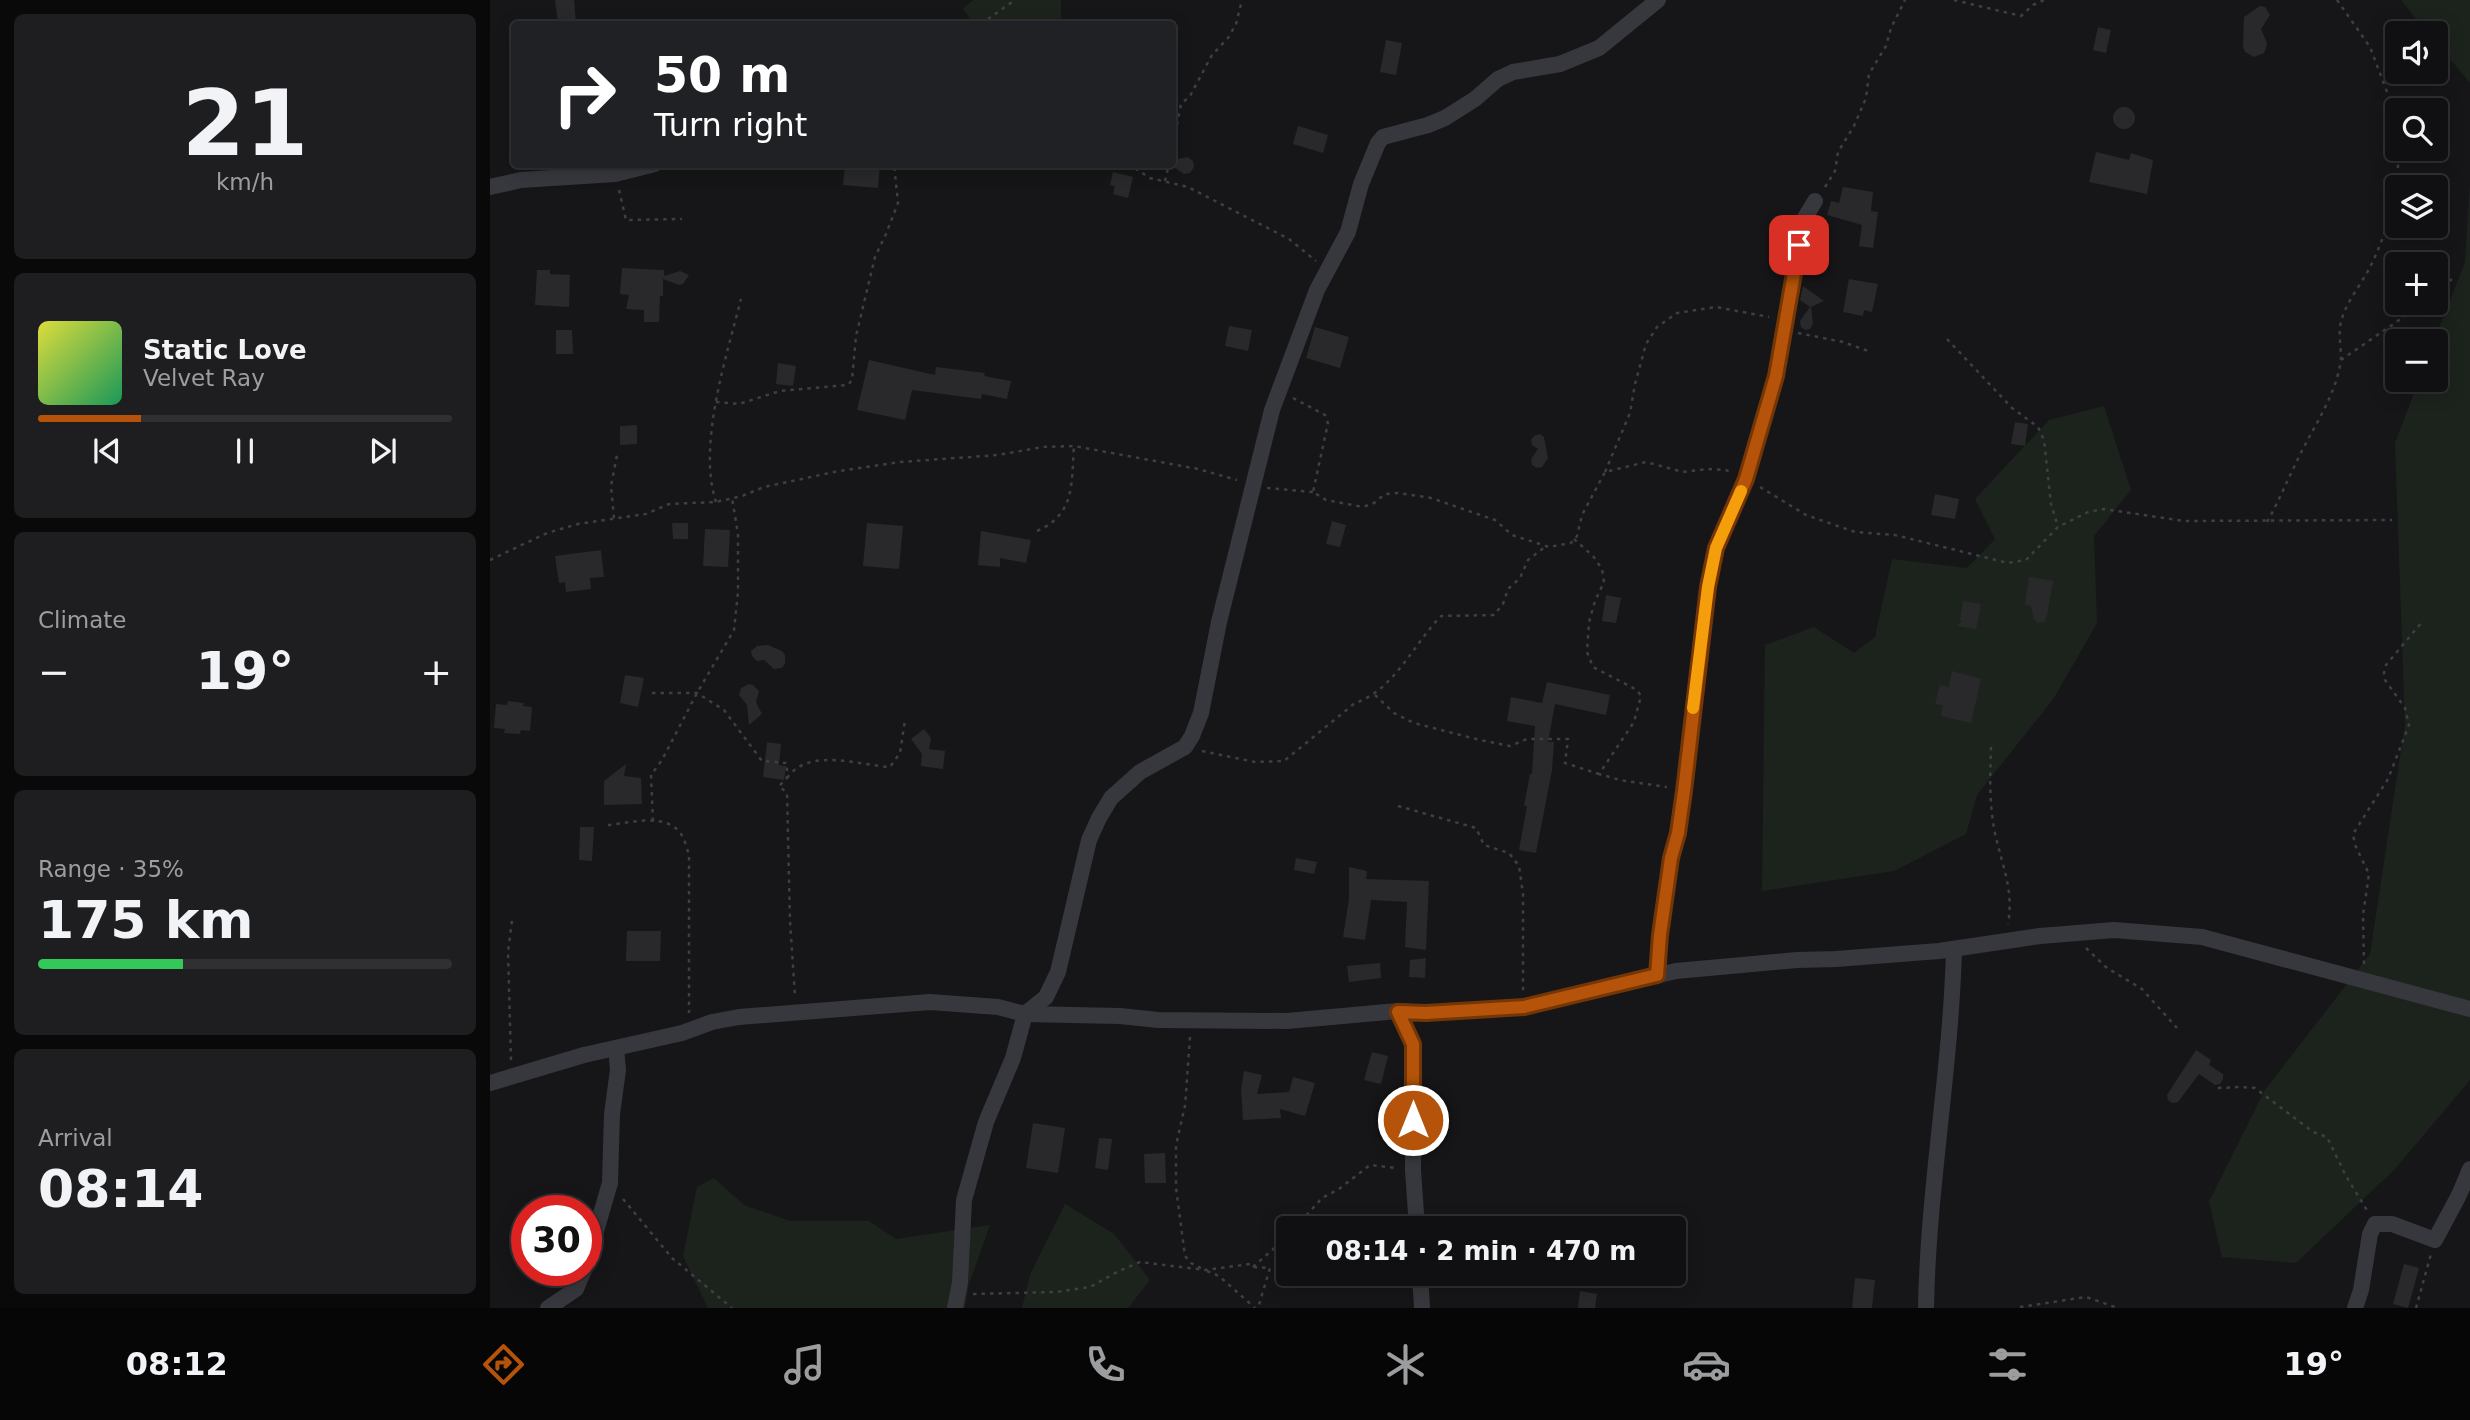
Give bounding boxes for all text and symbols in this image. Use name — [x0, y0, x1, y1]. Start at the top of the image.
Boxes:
map controls — [2385, 21, 2448, 392]
button: sound — [2385, 21, 2448, 84]
text: 50 m — [654, 47, 790, 104]
icon: right — [539, 49, 630, 140]
text: 21 — [182, 71, 308, 176]
button: search — [2385, 98, 2448, 161]
text: Turn right — [654, 106, 807, 144]
text: km/h — [216, 169, 274, 195]
button: layers — [2385, 175, 2448, 238]
pin — [1769, 215, 1829, 275]
icon: arrive — [1780, 226, 1818, 264]
button: + — [2385, 252, 2448, 315]
button: − — [2385, 329, 2448, 392]
text: Static Love — [143, 335, 307, 365]
text: Velvet Ray — [143, 365, 265, 391]
icon: previous — [88, 432, 126, 470]
icon: pause — [226, 432, 264, 470]
icon: next — [364, 432, 402, 470]
text: Climate — [38, 607, 127, 633]
text: 19° — [196, 641, 294, 701]
text: − — [38, 650, 70, 694]
text: + — [420, 650, 452, 694]
text: Range · 35% — [38, 856, 184, 882]
text: 175 km — [38, 890, 253, 950]
position arrow — [1376, 1083, 1450, 1157]
text: Arrival — [38, 1125, 113, 1151]
text: 08:14 — [38, 1159, 204, 1219]
speed limit sign: 30 — [511, 1195, 602, 1286]
text: 08:14 · 2 min · 470 m — [1326, 1236, 1636, 1266]
icon: directions — [479, 1340, 528, 1389]
icon: music — [780, 1340, 829, 1389]
icon: phone — [1081, 1340, 1130, 1389]
icon: climate — [1381, 1340, 1430, 1389]
icon: car — [1682, 1340, 1731, 1389]
icon: filters — [1983, 1340, 2032, 1389]
text: 08:12 — [126, 1345, 228, 1383]
text: 19° — [2284, 1345, 2344, 1383]

